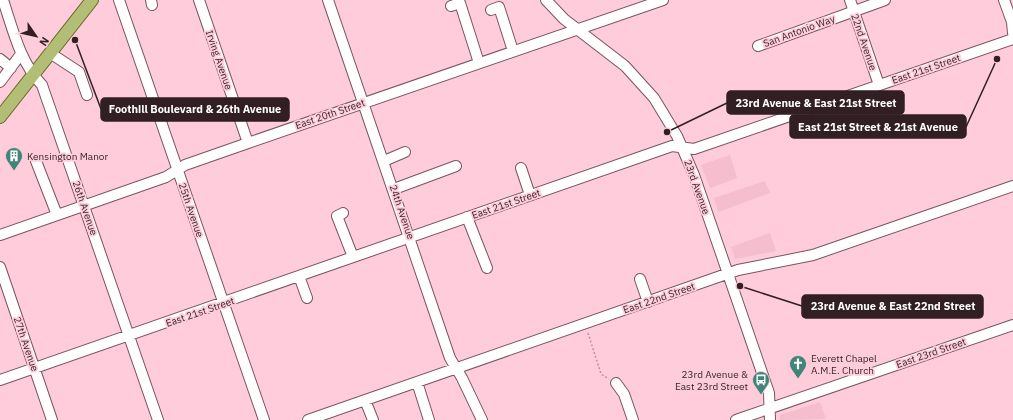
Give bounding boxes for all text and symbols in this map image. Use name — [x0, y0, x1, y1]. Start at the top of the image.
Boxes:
street label: San Antonio Way — [761, 12, 837, 50]
street label: 22nd Avenue — [848, 12, 880, 73]
north arrow — [16, 16, 56, 56]
street label: Irving Avenue — [203, 29, 235, 92]
text: N — [36, 34, 52, 49]
street label: East 21st Street — [890, 51, 963, 87]
callout: 23rd Avenue & East 21st Street — [727, 91, 904, 114]
street label: East 20th Street — [293, 96, 367, 132]
text: 23rd Avenue & East 21st Street — [735, 96, 897, 110]
callout: Foothill Boulevard & 26th Avenue — [101, 98, 289, 121]
text: Foothill Boulevard & 26th Avenue — [109, 102, 281, 116]
callout: East 21st Street & 21st Avenue — [790, 115, 966, 138]
text: East 21st Street & 21st Avenue — [798, 120, 958, 134]
building icon: Kensington Manor — [4, 146, 24, 171]
place label: Kensington Manor — [27, 150, 108, 163]
street label: 23rd Avenue — [681, 158, 713, 217]
street label: 26th Avenue — [70, 179, 101, 238]
street label: 25th Avenue — [176, 181, 207, 240]
street label: 24th Avenue — [387, 183, 418, 242]
street label: East 21st Street — [470, 186, 543, 222]
street label: East 22nd Street — [621, 279, 697, 316]
street label: East 21st Street — [164, 294, 237, 330]
callout: 23rd Avenue & East 22nd Street — [802, 295, 983, 318]
text: 23rd Avenue & East 22nd Street — [811, 299, 975, 313]
street label: 27th Avenue — [11, 315, 42, 374]
street label: East 23rd Street — [894, 335, 968, 371]
place label: Everett Chapel A.M.E. Church — [811, 352, 877, 377]
church icon: Everett Chapel A.M.E. Church — [788, 354, 808, 379]
place label: 23rd Avenue & East 23rd Street — [675, 368, 748, 393]
bus stop icon: 23rd Avenue & East 23rd Street — [751, 370, 771, 395]

